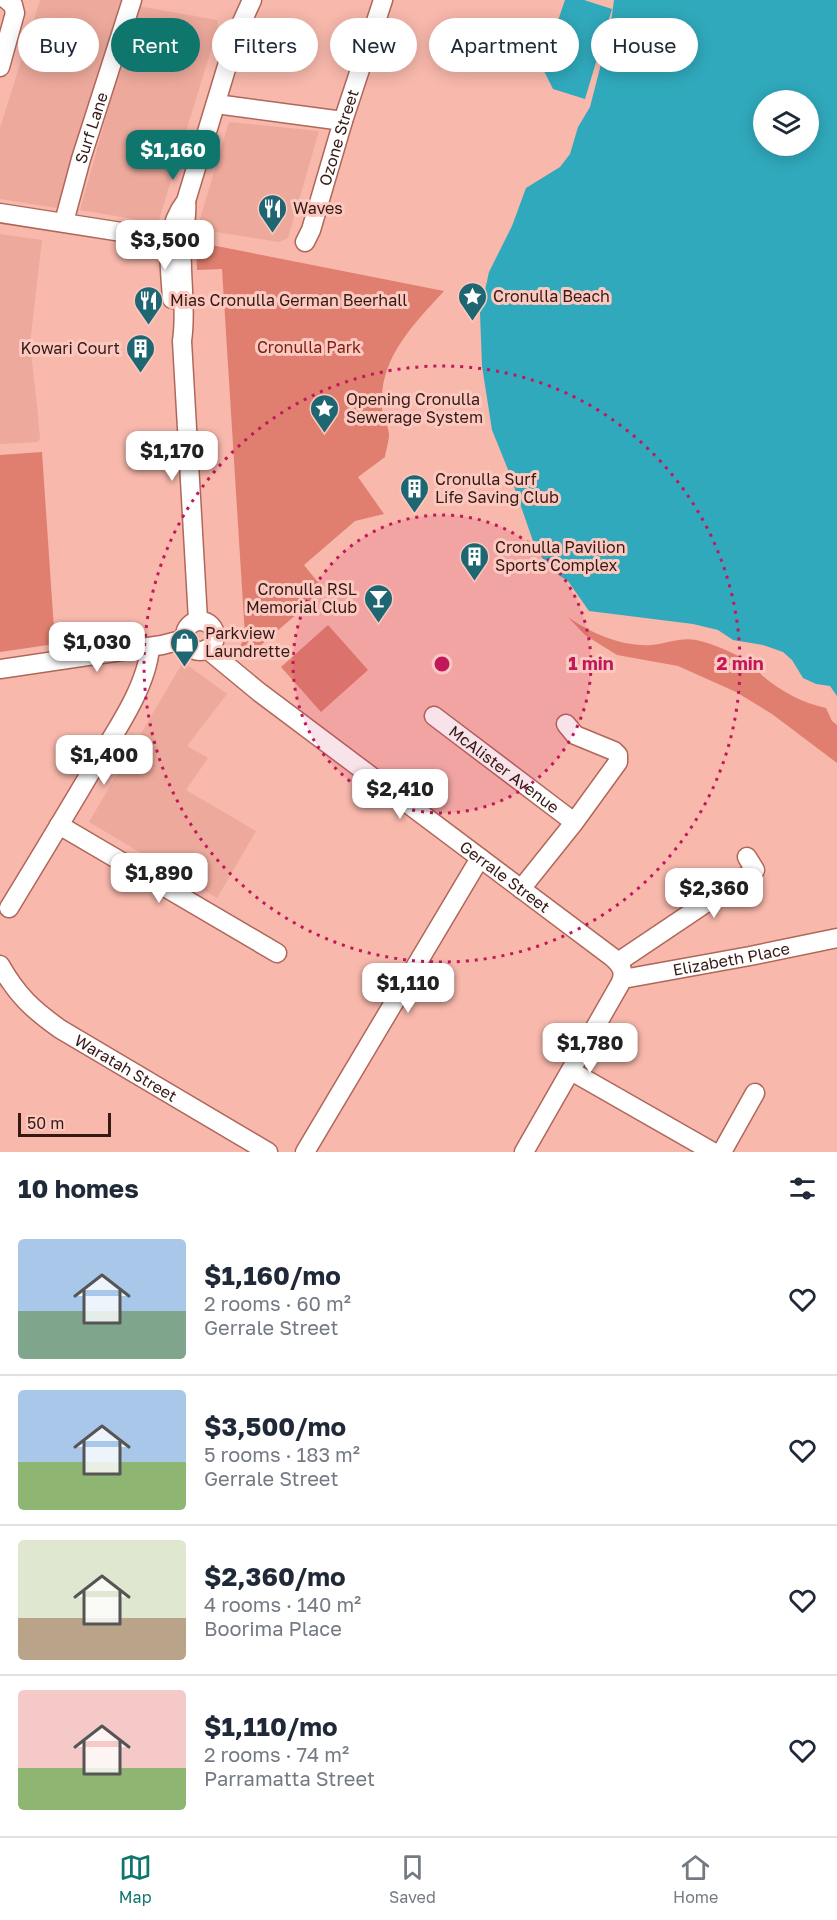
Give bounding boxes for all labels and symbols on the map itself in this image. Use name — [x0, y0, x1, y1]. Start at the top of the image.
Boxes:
street label: Ozone Street — [315, 87, 363, 188]
street label: Surf Lane — [70, 90, 112, 166]
pin: $1,160 — [124, 130, 222, 181]
restaurant icon: Waves — [256, 192, 288, 234]
place label: Waves — [293, 198, 343, 218]
pin: $3,500 — [116, 220, 214, 271]
place icon: Cronulla Beach — [456, 280, 488, 322]
restaurant icon: Mias Cronulla German Beerhall — [133, 284, 165, 326]
place label: Cronulla Beach — [493, 286, 610, 306]
place label: Mias Cronulla German Beerhall — [170, 290, 407, 310]
building icon: Kowari Court — [125, 332, 157, 374]
park label: Cronulla Park — [257, 337, 361, 357]
place label: Kowari Court — [21, 338, 120, 358]
place label: Opening Cronulla Sewerage System — [346, 389, 483, 427]
place icon: Opening Cronulla Sewerage System — [309, 392, 341, 434]
pin: $1,170 — [123, 431, 221, 482]
place label: Cronulla Surf Life Saving Club — [435, 469, 559, 507]
building icon: Cronulla Surf Life Saving Club — [398, 472, 430, 514]
place label: Cronulla Pavilion Sports Complex — [495, 537, 626, 575]
building icon: Cronulla Pavilion Sports Complex — [458, 540, 490, 582]
place label: Cronulla RSL Memorial Club — [246, 579, 357, 617]
bar icon: Cronulla RSL Memorial Club — [362, 582, 394, 624]
pin: $1,030 — [48, 622, 146, 673]
place label: Parkview Laundrette — [205, 623, 290, 661]
shop icon: Parkview Laundrette — [168, 626, 200, 668]
text: 1 min — [568, 652, 614, 674]
text: 2 min — [716, 652, 764, 674]
centre of rings — [432, 654, 452, 674]
street label: McAlister Avenue — [445, 721, 563, 817]
pin: $1,400 — [55, 735, 153, 786]
pin: $2,410 — [351, 769, 449, 820]
street label: Gerrale Street — [456, 836, 554, 917]
pin: $1,890 — [110, 853, 208, 904]
pin: $2,360 — [665, 868, 763, 919]
street label: Elizabeth Place — [671, 938, 791, 980]
pin: $1,110 — [359, 963, 457, 1014]
pin: $1,780 — [541, 1023, 639, 1074]
street label: Waratah Street — [71, 1030, 181, 1106]
scale bar — [18, 1110, 111, 1138]

